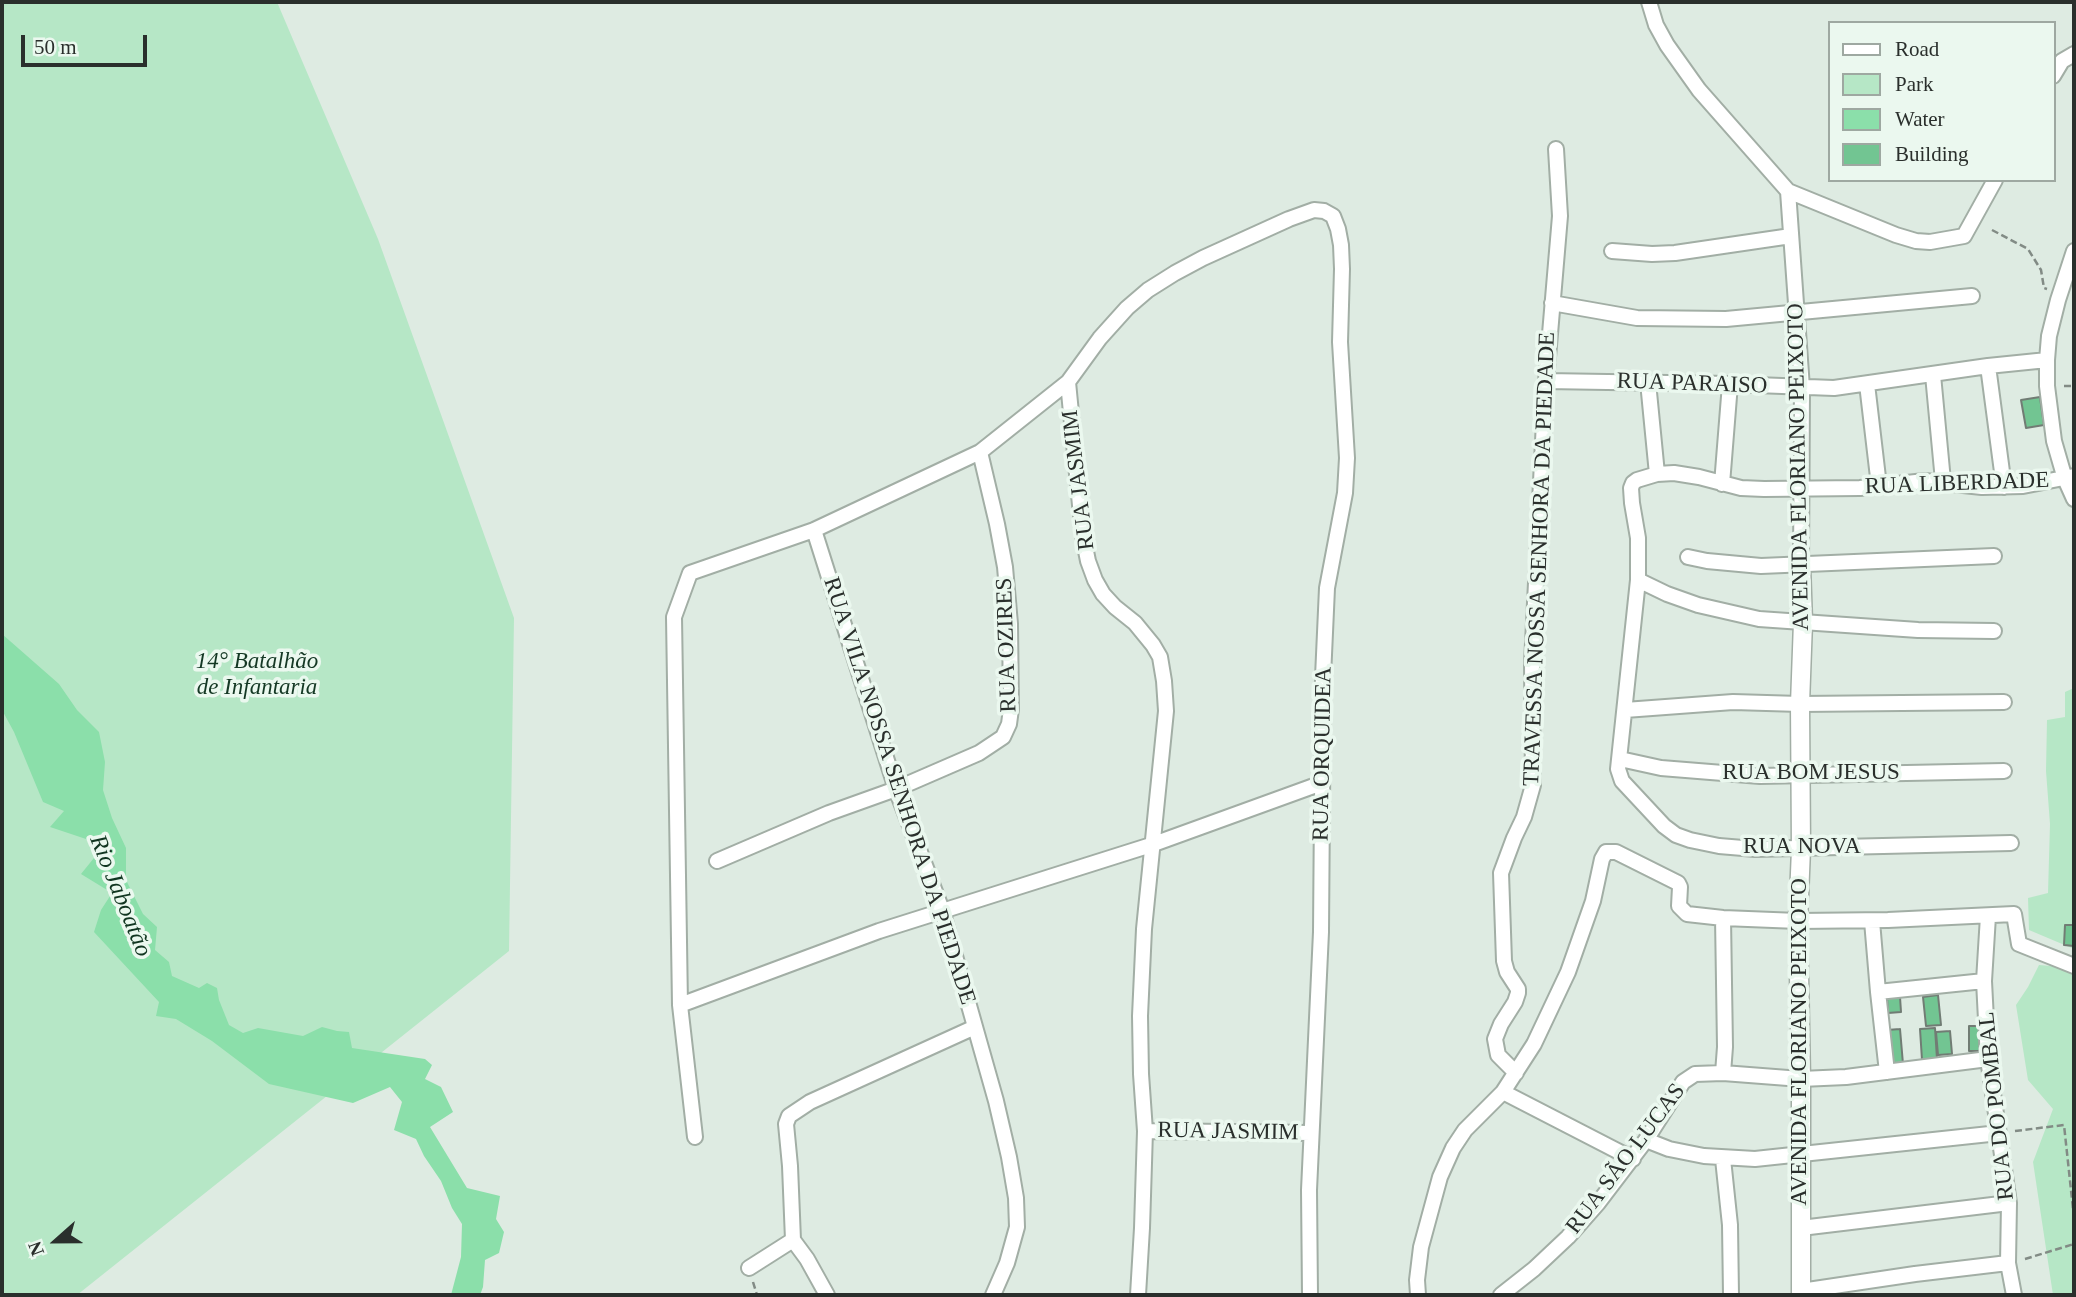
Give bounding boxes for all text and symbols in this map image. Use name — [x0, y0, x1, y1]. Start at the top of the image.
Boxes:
scale bar — [24, 21, 150, 65]
legend — [1828, 21, 2055, 182]
text: 50 m — [34, 35, 77, 59]
text: Road — [1895, 37, 1939, 61]
text: Park — [1895, 72, 1934, 96]
text: Water — [1895, 107, 1945, 131]
text: Building — [1895, 142, 1969, 166]
street label: AVENIDA FLORIANO PEIXOTO — [1782, 303, 1816, 631]
street label: TRAVESSA NOSSA SENHORA DA PIEDADE — [1518, 331, 1562, 787]
street label: RUA PARAISO — [1616, 368, 1768, 400]
street label: RUA JASMIM — [1057, 408, 1101, 552]
street label: RUA LIBERDADE — [1864, 467, 2050, 501]
street label: RUA VILA NOSSA SENHORA DA PIEDADE — [817, 574, 981, 1008]
street label: RUA OZIRES — [991, 577, 1023, 713]
park label: 14° Batalhão de Infantaria — [196, 648, 318, 702]
street label: RUA ORQUIDEA — [1308, 667, 1338, 841]
street label: RUA BOM JESUS — [1722, 759, 1900, 787]
water label: Rio Jaboatão — [83, 831, 157, 961]
street label: RUA NOVA — [1743, 833, 1861, 861]
street label: AVENIDA FLORIANO PEIXOTO — [1786, 878, 1814, 1206]
street label: RUA DO POMBAL — [1973, 1011, 2021, 1201]
street label: RUA SÃO LUCAS — [1560, 1078, 1692, 1240]
street label: RUA JASMIM — [1157, 1117, 1299, 1147]
north arrow — [21, 1206, 91, 1276]
text: N — [24, 1239, 48, 1259]

